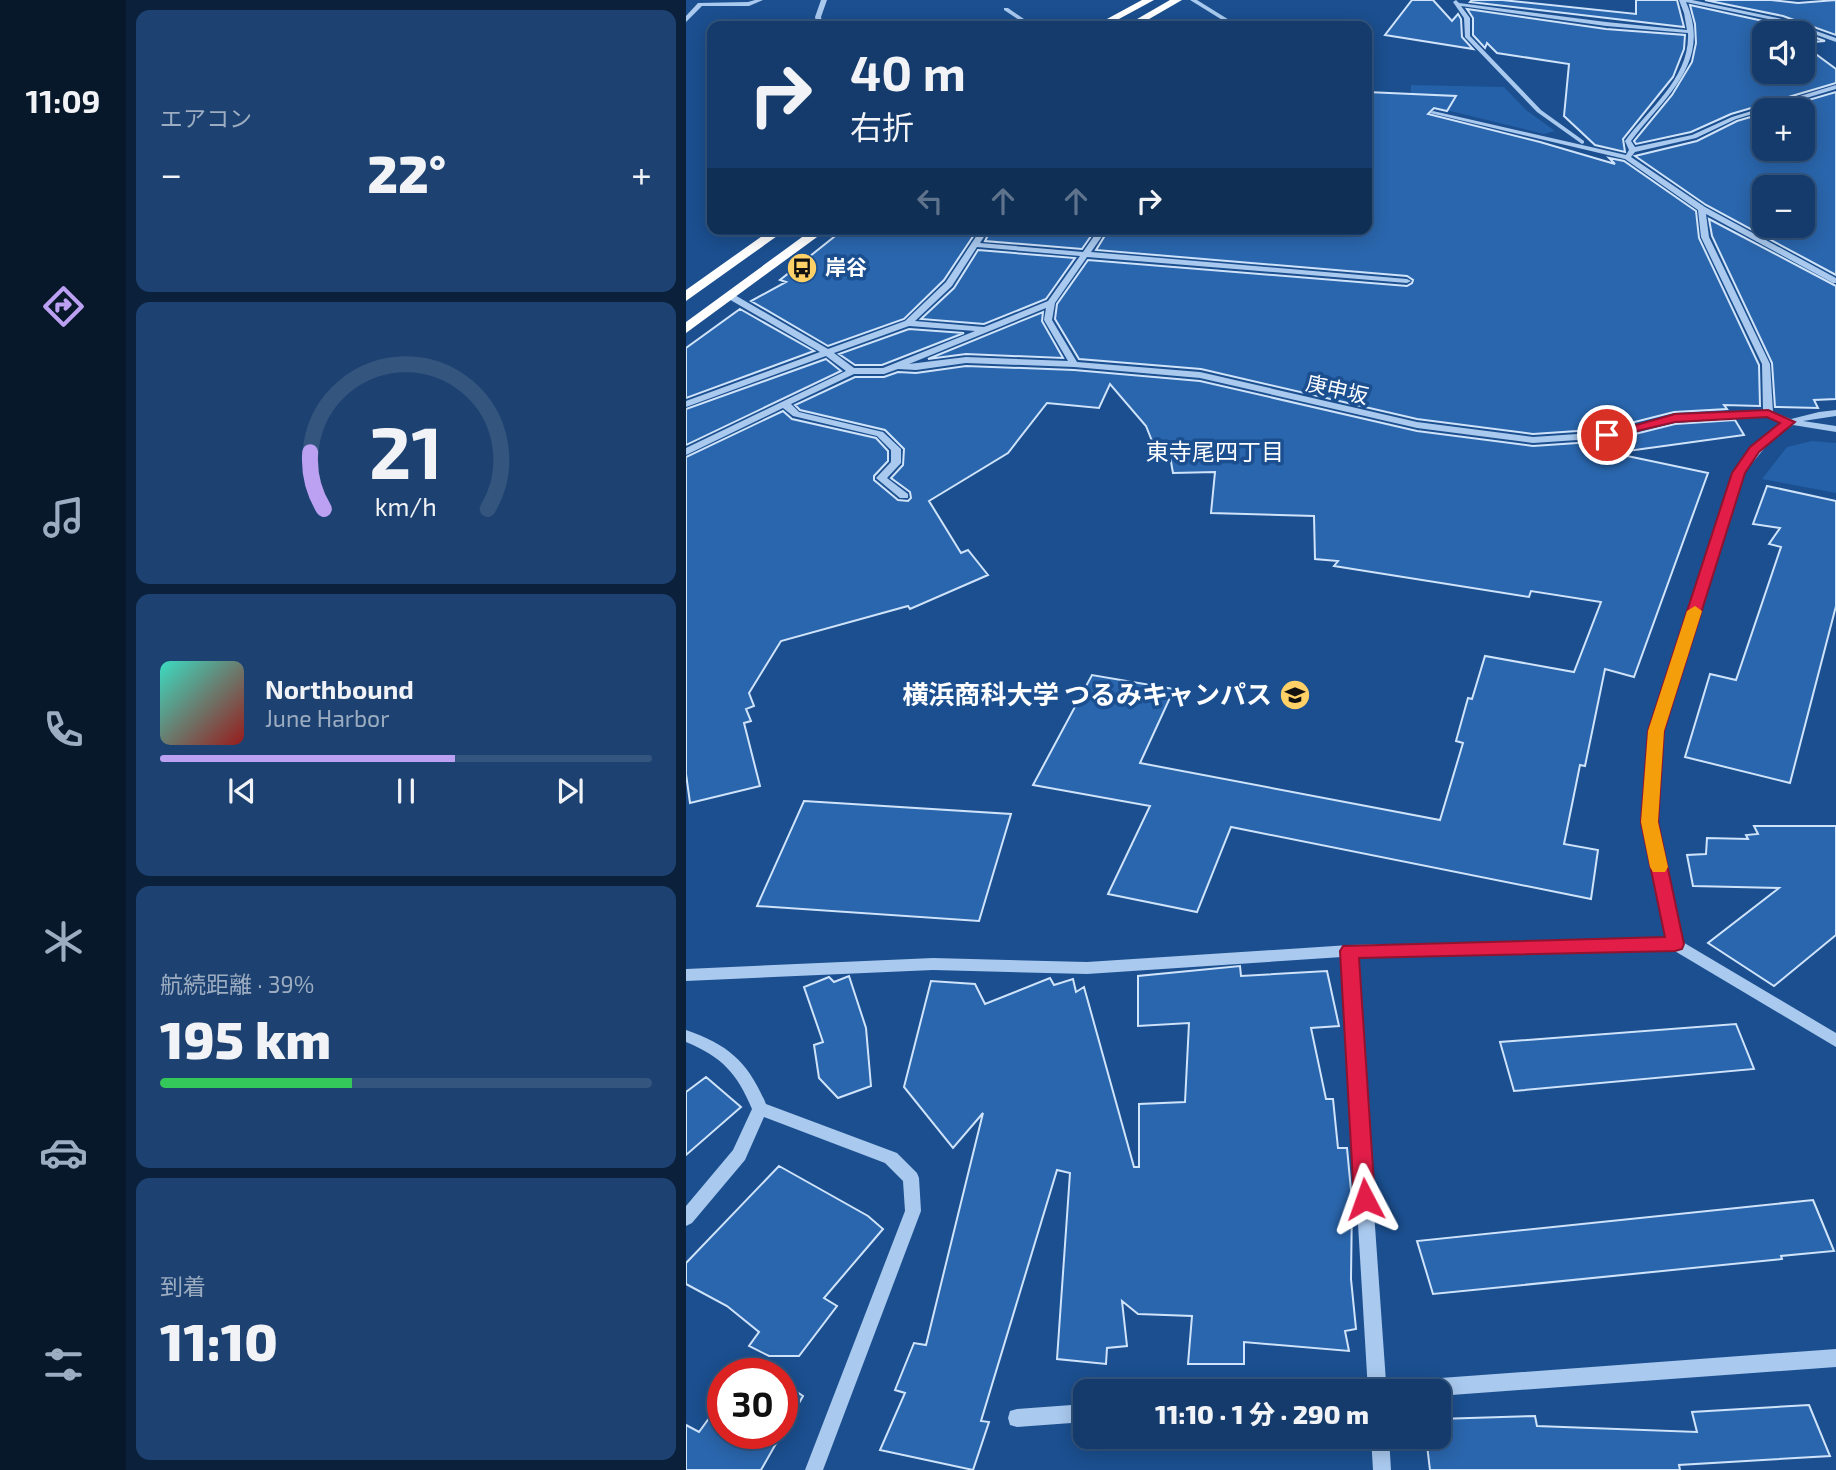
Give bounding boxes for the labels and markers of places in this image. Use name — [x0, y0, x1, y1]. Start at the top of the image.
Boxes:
bus stop icon: 岸谷 — [785, 251, 819, 285]
place label: 岸谷 — [825, 254, 867, 279]
pin — [1577, 405, 1637, 465]
place label: 横浜商科大学 つるみキャンパス — [902, 678, 1272, 709]
school or university icon: 横浜商科大学 つるみキャンパス — [1278, 678, 1312, 712]

